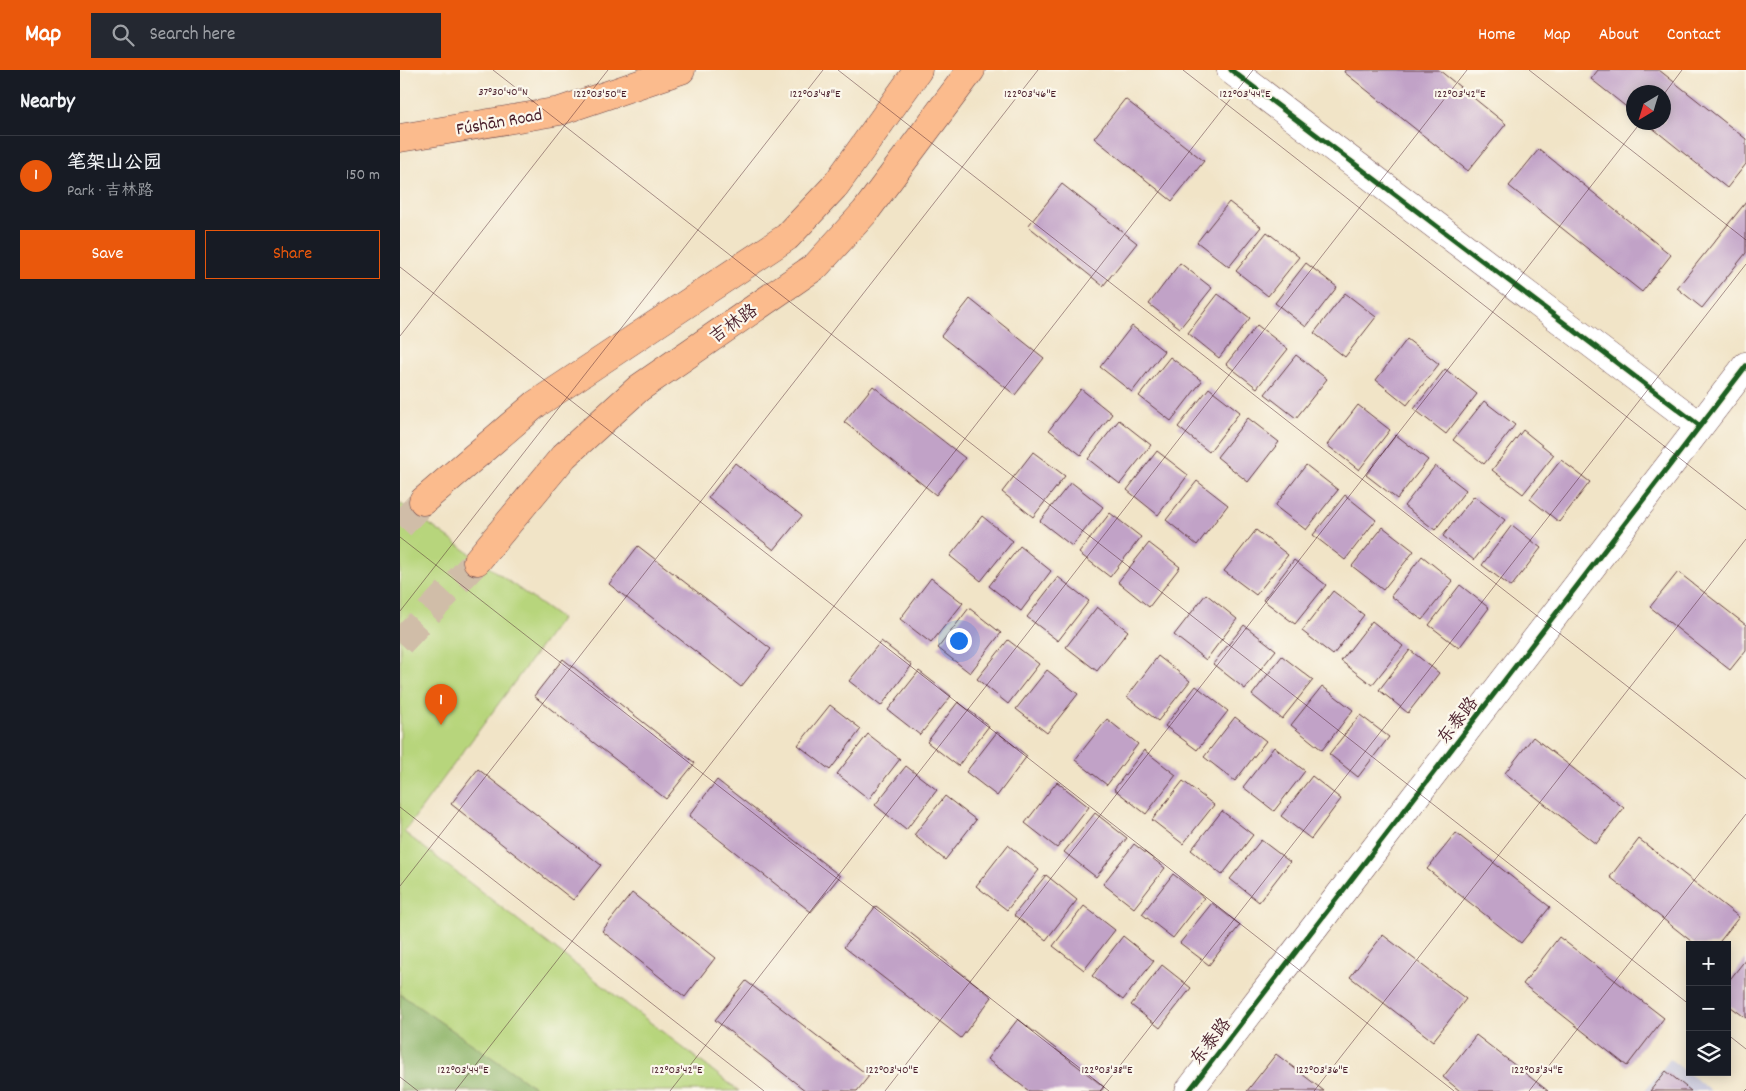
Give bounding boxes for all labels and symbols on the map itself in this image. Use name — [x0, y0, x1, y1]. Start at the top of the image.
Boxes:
text: 37°30'40"N — [478, 84, 528, 101]
north arrow — [1626, 85, 1671, 130]
text: 122°03'50"E — [573, 86, 627, 103]
text: 122°03'48"E — [790, 86, 841, 103]
text: 122°03'46"E — [1004, 86, 1056, 103]
text: 122°03'44"E — [1220, 86, 1271, 103]
text: 122°03'42"E — [1434, 86, 1486, 103]
street label: Fúshān Road — [455, 104, 544, 143]
street label: 吉林路 — [705, 299, 764, 351]
your location — [946, 628, 972, 654]
pin: 1 — [425, 684, 457, 725]
street label: 东泰路 — [1432, 693, 1485, 751]
street label: 东泰路 — [1185, 1014, 1238, 1072]
text: 122°03'44"E — [438, 1062, 489, 1079]
text: 122°03'42"E — [651, 1062, 703, 1079]
text: 122°03'40"E — [866, 1062, 919, 1079]
text: 122°03'38"E — [1081, 1062, 1133, 1079]
text: 122°03'36"E — [1296, 1062, 1349, 1079]
text: 122°03'34"E — [1511, 1062, 1563, 1079]

